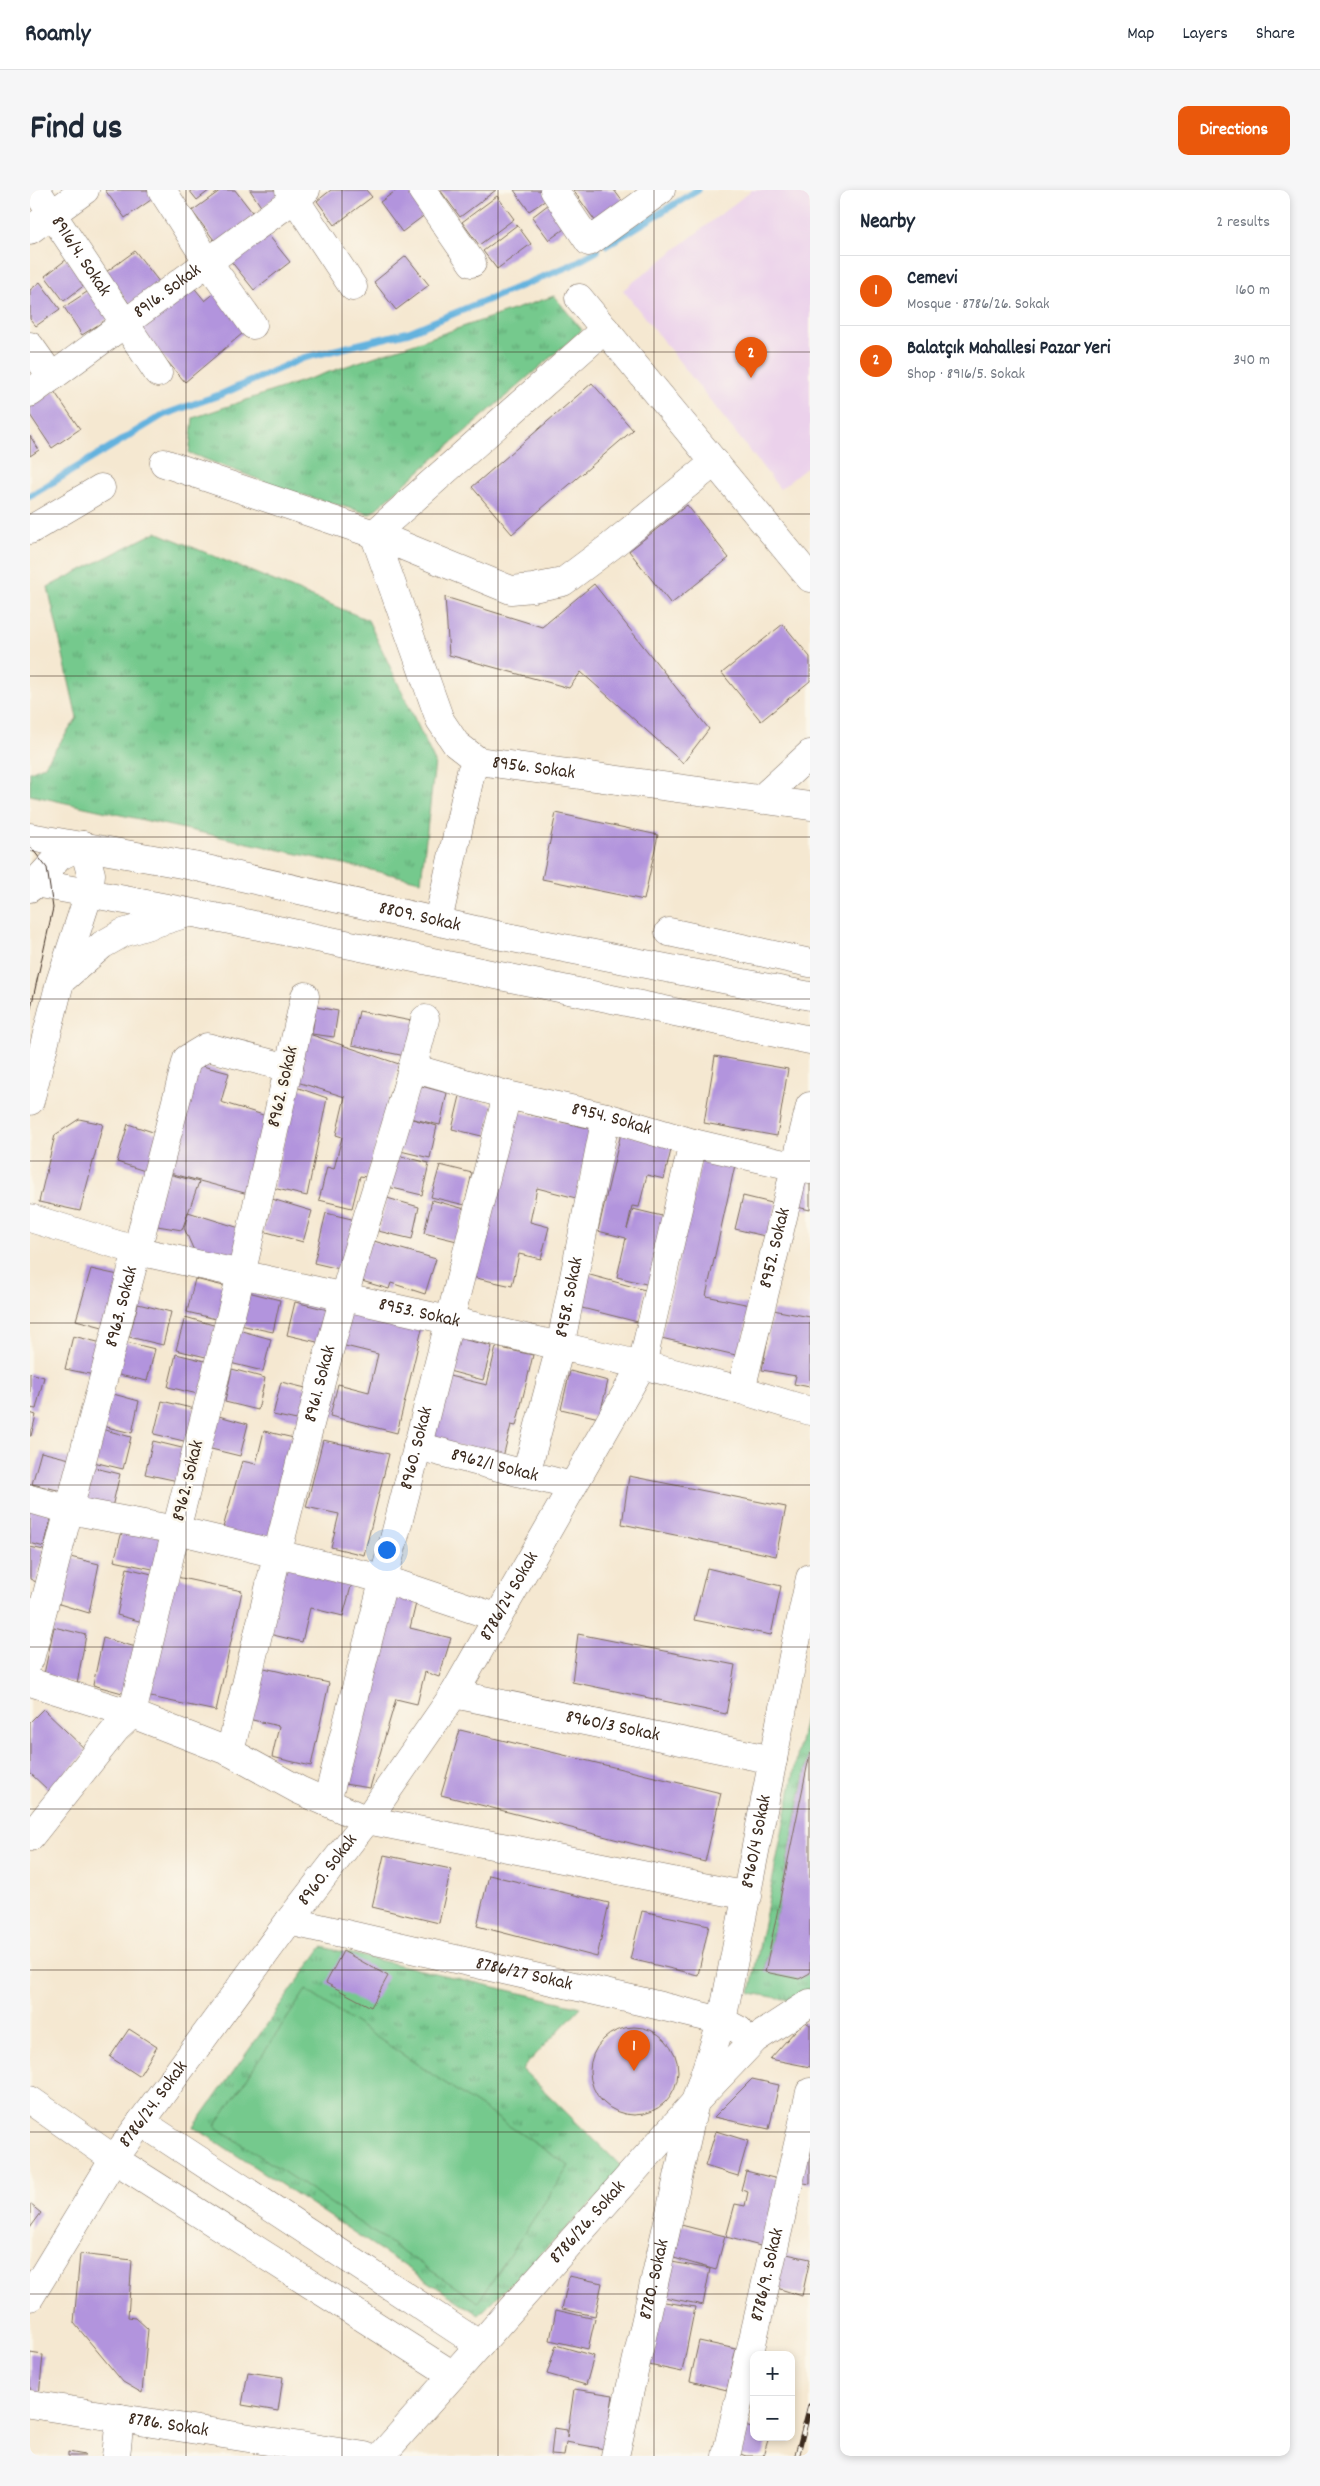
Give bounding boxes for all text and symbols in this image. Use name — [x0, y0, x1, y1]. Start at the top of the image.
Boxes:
text: Roamly — [25, 18, 91, 52]
text: Map — [1127, 22, 1154, 47]
text: Layers — [1182, 22, 1228, 47]
text: Share — [1256, 22, 1295, 47]
text: Find us — [30, 105, 122, 155]
button: Directions — [1178, 106, 1290, 155]
text: Nearby — [860, 208, 915, 238]
street label: 8916/4. Sokak — [44, 211, 117, 303]
text: 2 results — [1216, 211, 1270, 234]
street label: 8916. Sokak — [128, 257, 208, 326]
text: Cemevi — [907, 266, 958, 293]
text: 1 — [874, 279, 878, 302]
text: 160 m — [1235, 279, 1270, 302]
text: Mosque · 8786/26. Sokak — [907, 293, 1050, 316]
text: Balatçık Mahallesi Pazar Yeri — [907, 336, 1110, 363]
pin: 2 — [735, 337, 767, 378]
text: 2 — [873, 349, 880, 372]
text: 340 m — [1233, 349, 1270, 372]
text: Shop · 8916/5. Sokak — [907, 363, 1025, 386]
street label: 8956. Sokak — [491, 750, 577, 788]
street label: 8809. Sokak — [376, 895, 463, 940]
street label: 8962. Sokak — [262, 1043, 307, 1130]
street label: 8954. Sokak — [569, 1096, 655, 1143]
street label: 8952. Sokak — [753, 1205, 798, 1291]
street label: 8958. Sokak — [549, 1255, 591, 1340]
street label: 8963. Sokak — [99, 1263, 146, 1350]
street label: 8953. Sokak — [376, 1291, 463, 1336]
street label: 8961. Sokak — [297, 1342, 344, 1425]
street label: 8960. Sokak — [394, 1404, 441, 1493]
street label: 8962. Sokak — [166, 1437, 212, 1524]
street label: 8962/1 Sokak — [448, 1442, 541, 1490]
your location — [374, 1537, 400, 1563]
street label: 8786/24 Sokak — [473, 1547, 546, 1646]
street label: 8960/3 Sokak — [563, 1704, 662, 1750]
street label: 8960/4 Sokak — [735, 1792, 779, 1891]
street label: 8960. Sokak — [292, 1828, 365, 1912]
street label: 8786/27 Sokak — [473, 1950, 575, 1999]
pin: 1 — [618, 2030, 650, 2071]
street label: 8786/24. Sokak — [113, 2055, 195, 2154]
street label: 8786/26. Sokak — [544, 2175, 633, 2270]
street label: 8786/9. Sokak — [744, 2225, 792, 2324]
street label: 8780. Sokak — [633, 2236, 677, 2322]
map controls — [750, 2351, 795, 2441]
button: + — [750, 2351, 795, 2396]
button: − — [750, 2396, 795, 2441]
street label: 8786. Sokak — [126, 2406, 211, 2445]

